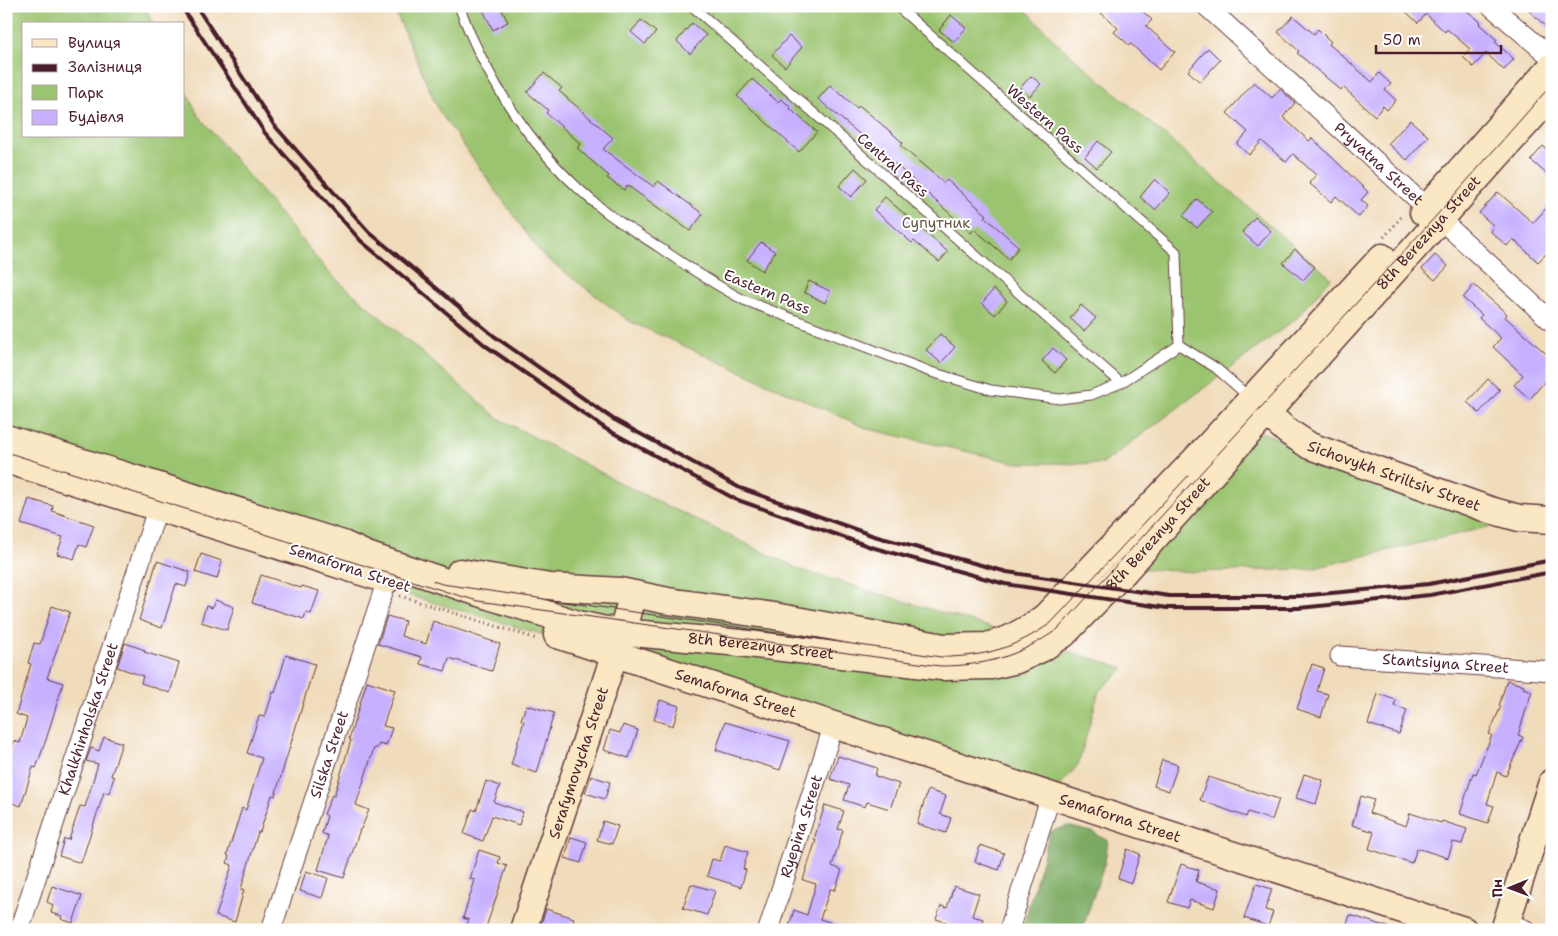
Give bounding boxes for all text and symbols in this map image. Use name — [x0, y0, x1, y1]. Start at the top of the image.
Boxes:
legend — [22, 22, 185, 138]
scale bar — [1376, 22, 1500, 54]
text: 50 m — [1383, 30, 1421, 50]
text: Вулиця — [68, 33, 121, 53]
text: Залізниця — [68, 57, 142, 77]
street label: Western Pass — [1002, 80, 1088, 158]
text: Парк — [68, 83, 104, 103]
text: Будівля — [68, 107, 124, 127]
street label: Pryvatna Street — [1330, 118, 1428, 210]
street label: Central Pass — [853, 128, 933, 202]
street label: 8th Bereznya Street — [1372, 171, 1485, 294]
park label: Супутник — [902, 213, 970, 233]
street label: Eastern Pass — [721, 265, 813, 319]
street label: Sichovykh Striltsiv Street — [1305, 436, 1483, 516]
street label: 8th Bereznya Street — [1101, 473, 1215, 595]
street label: Semaforna Street — [287, 539, 413, 597]
street label: 8th Bereznya Street — [687, 628, 835, 664]
street label: Khalkhinholska Street — [54, 640, 123, 798]
street label: Stantsiyna Street — [1382, 649, 1510, 678]
street label: Semaforna Street — [672, 664, 799, 722]
street label: Serafymovycha Street — [544, 684, 613, 842]
street label: Silska Street — [305, 708, 353, 801]
street label: Ryepina Street — [775, 772, 827, 880]
street label: Semaforna Street — [1057, 789, 1183, 847]
north arrow — [1486, 864, 1536, 914]
text: Пн — [1488, 879, 1506, 898]

